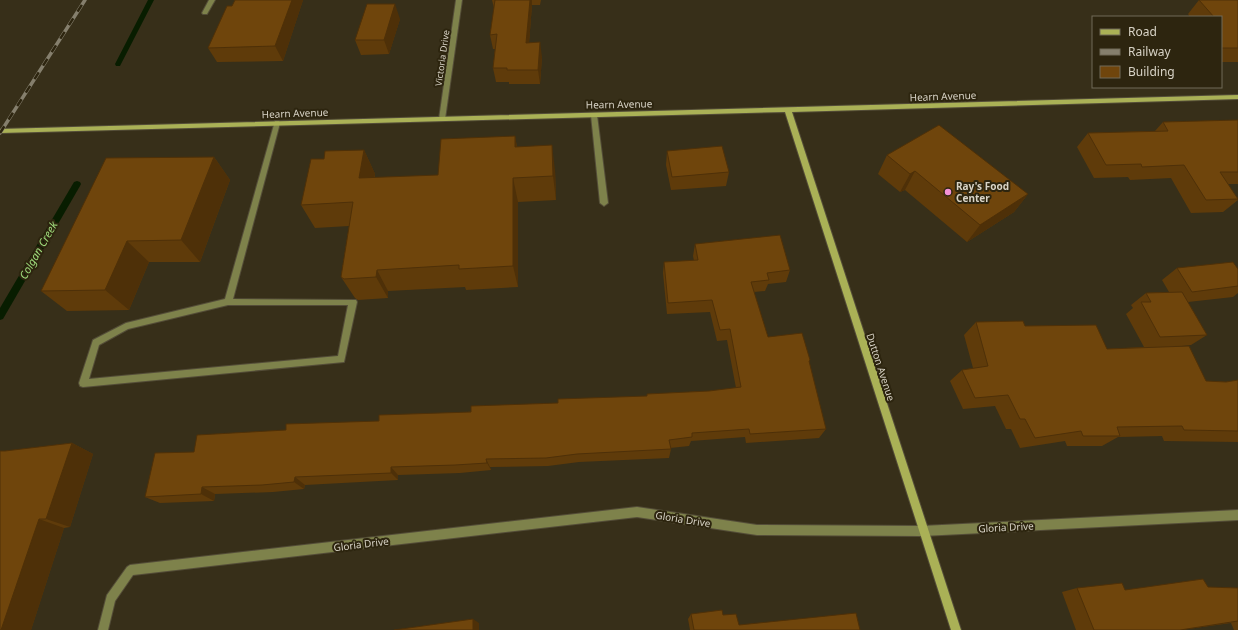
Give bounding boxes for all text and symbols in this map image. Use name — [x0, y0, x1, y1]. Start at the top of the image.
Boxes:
legend — [1092, 16, 1222, 88]
text: Road — [1128, 23, 1157, 40]
street label: Victoria Drive — [432, 29, 452, 87]
text: Railway — [1128, 43, 1172, 60]
text: Building — [1128, 63, 1175, 80]
street label: Hearn Avenue — [909, 88, 977, 104]
street label: Hearn Avenue — [586, 96, 653, 112]
street label: Hearn Avenue — [261, 105, 329, 121]
place label: Ray's Food Center — [956, 179, 1009, 205]
marker: Ray's Food Center — [943, 187, 953, 197]
water label: Colgan Creek — [15, 218, 61, 282]
street label: Dutton Avenue — [863, 331, 899, 403]
street label: Gloria Drive — [654, 508, 712, 530]
street label: Gloria Drive — [978, 519, 1034, 535]
street label: Gloria Drive — [333, 534, 390, 554]

